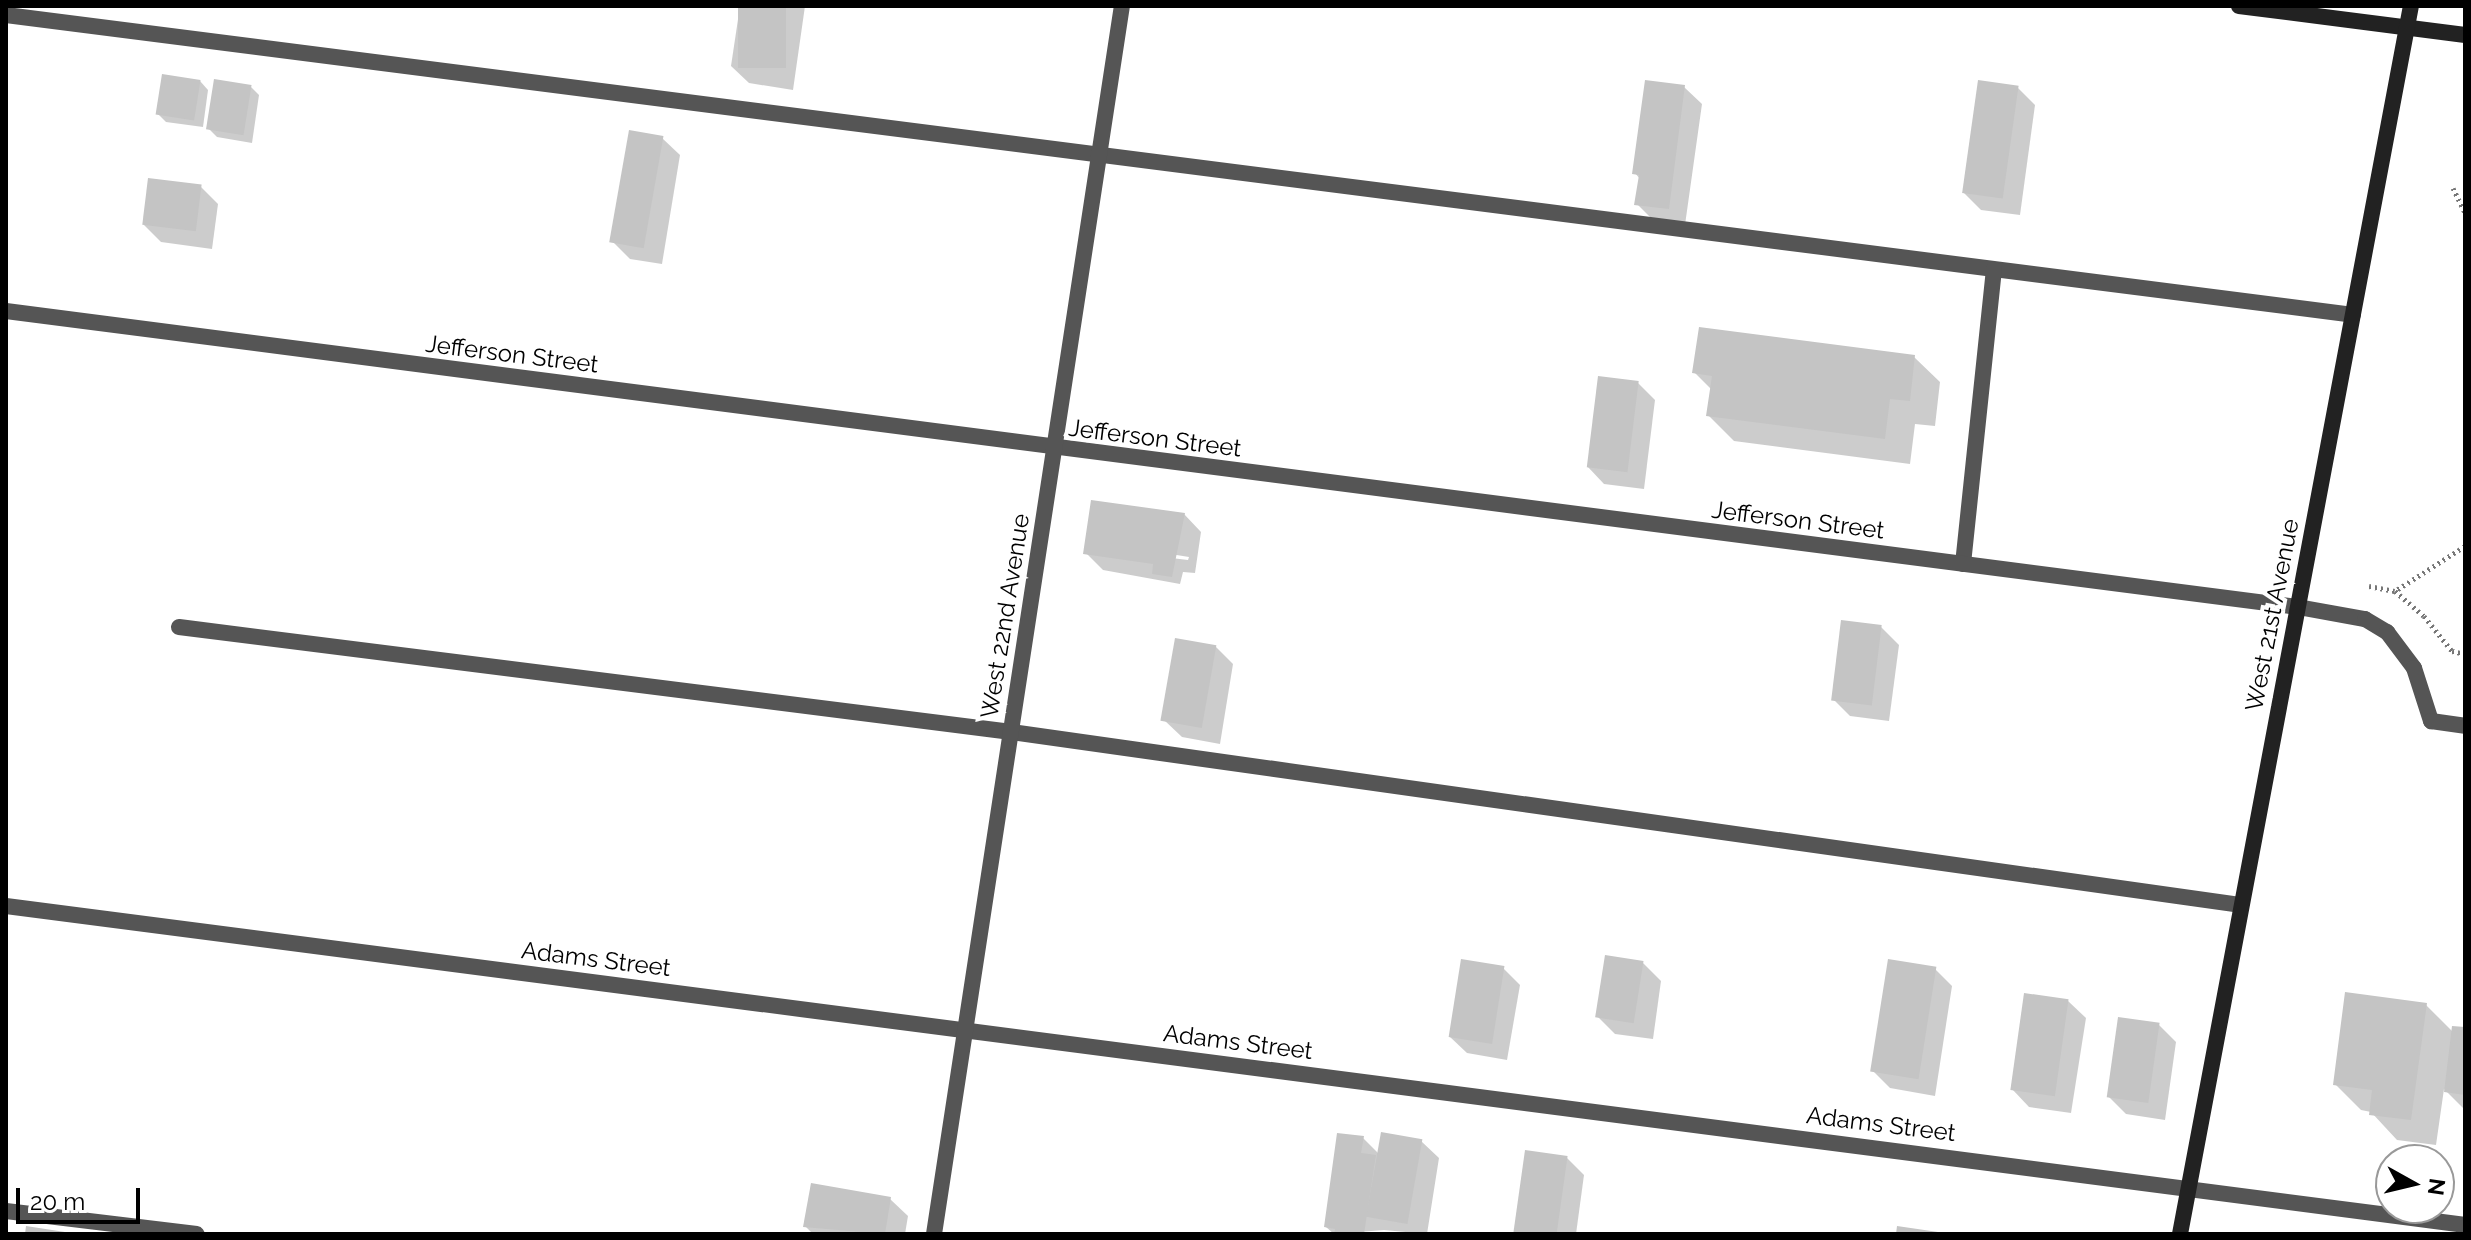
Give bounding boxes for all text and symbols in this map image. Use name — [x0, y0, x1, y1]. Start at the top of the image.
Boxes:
street label: Jefferson Street — [424, 329, 600, 379]
street label: Jefferson Street — [1067, 413, 1243, 463]
street label: Jefferson Street — [1710, 495, 1886, 545]
street label: West 22nd Avenue — [975, 511, 1035, 721]
street label: West 21st Avenue — [2239, 516, 2305, 714]
street label: Adams Street — [520, 936, 672, 982]
street label: Adams Street — [1162, 1019, 1314, 1065]
street label: Adams Street — [1805, 1101, 1957, 1147]
north arrow — [2375, 1144, 2455, 1224]
scale bar — [20, 1172, 144, 1222]
text: N — [2423, 1177, 2451, 1197]
text: 20 m — [30, 1187, 85, 1216]

